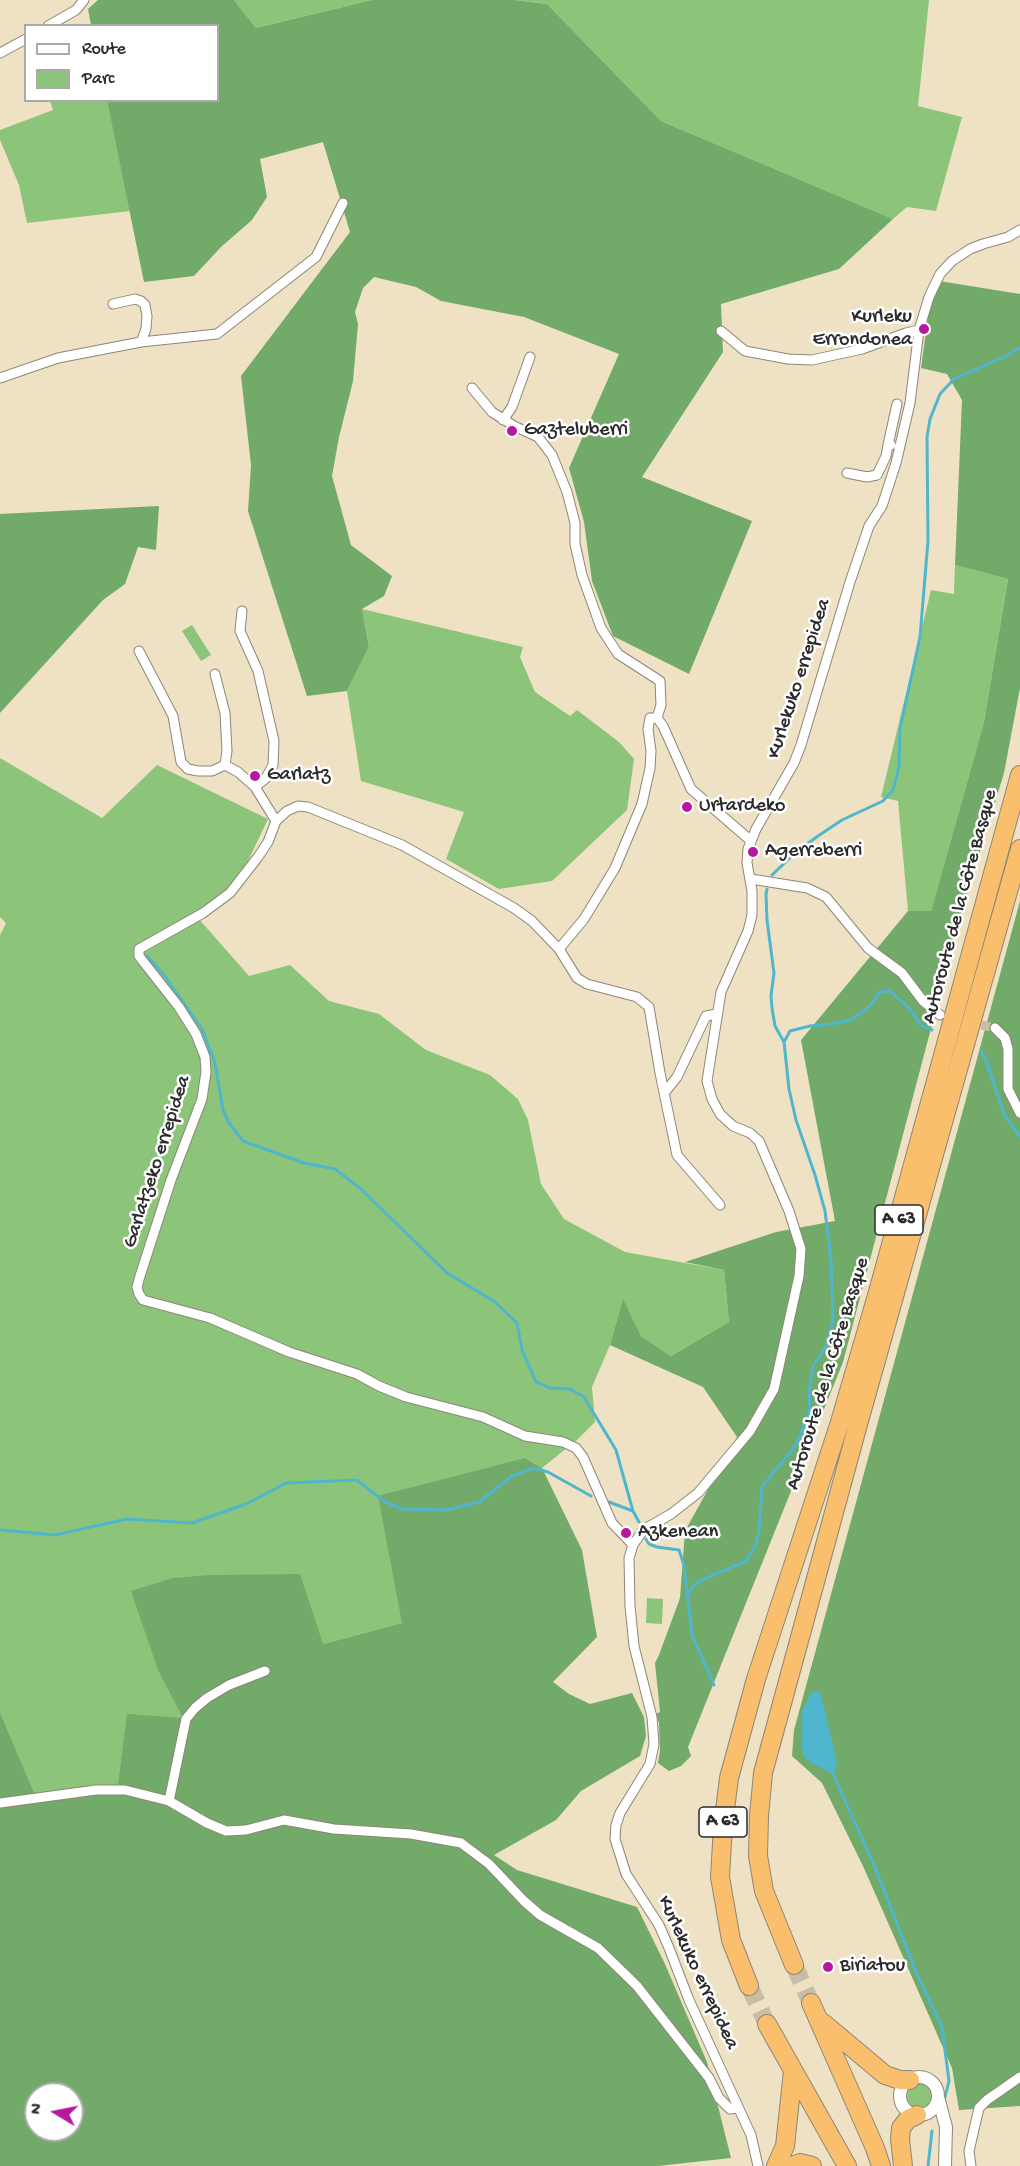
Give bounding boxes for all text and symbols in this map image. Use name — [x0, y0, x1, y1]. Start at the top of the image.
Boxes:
legend — [24, 24, 219, 102]
text: Route — [82, 39, 126, 60]
text: Parc — [82, 69, 114, 90]
place label: Kurleku Errondonea — [812, 306, 912, 353]
marker: Kurleku Errondonea — [917, 322, 931, 336]
place label: Gazteluberri — [524, 419, 628, 443]
marker: Gazteluberri — [505, 424, 519, 438]
street label: Kurlekuko errepidea — [763, 596, 837, 762]
place label: Garlatz — [267, 764, 330, 788]
marker: Garlatz — [248, 769, 262, 783]
street label: Autoroute de la Côte Basque — [918, 787, 1004, 1027]
place label: Urtardeko — [699, 795, 785, 819]
marker: Urtardeko — [680, 800, 694, 814]
place label: Agerreberri — [765, 840, 862, 864]
marker: Agerreberri — [746, 845, 760, 859]
street label: Garlatzeko errepidea — [119, 1073, 197, 1251]
road number: A 63 — [875, 1205, 923, 1235]
street label: Autoroute de la Côte Basque — [782, 1255, 876, 1493]
place label: Azkenean — [638, 1521, 718, 1545]
marker: Azkenean — [619, 1526, 633, 1540]
road number: A 63 — [699, 1807, 747, 1837]
street label: Kurlekuko errepidea — [651, 1892, 743, 2054]
place label: Biriatou — [840, 1955, 905, 1979]
marker: Biriatou — [821, 1960, 835, 1974]
north arrow — [24, 2082, 84, 2142]
text: N — [27, 2102, 48, 2116]

